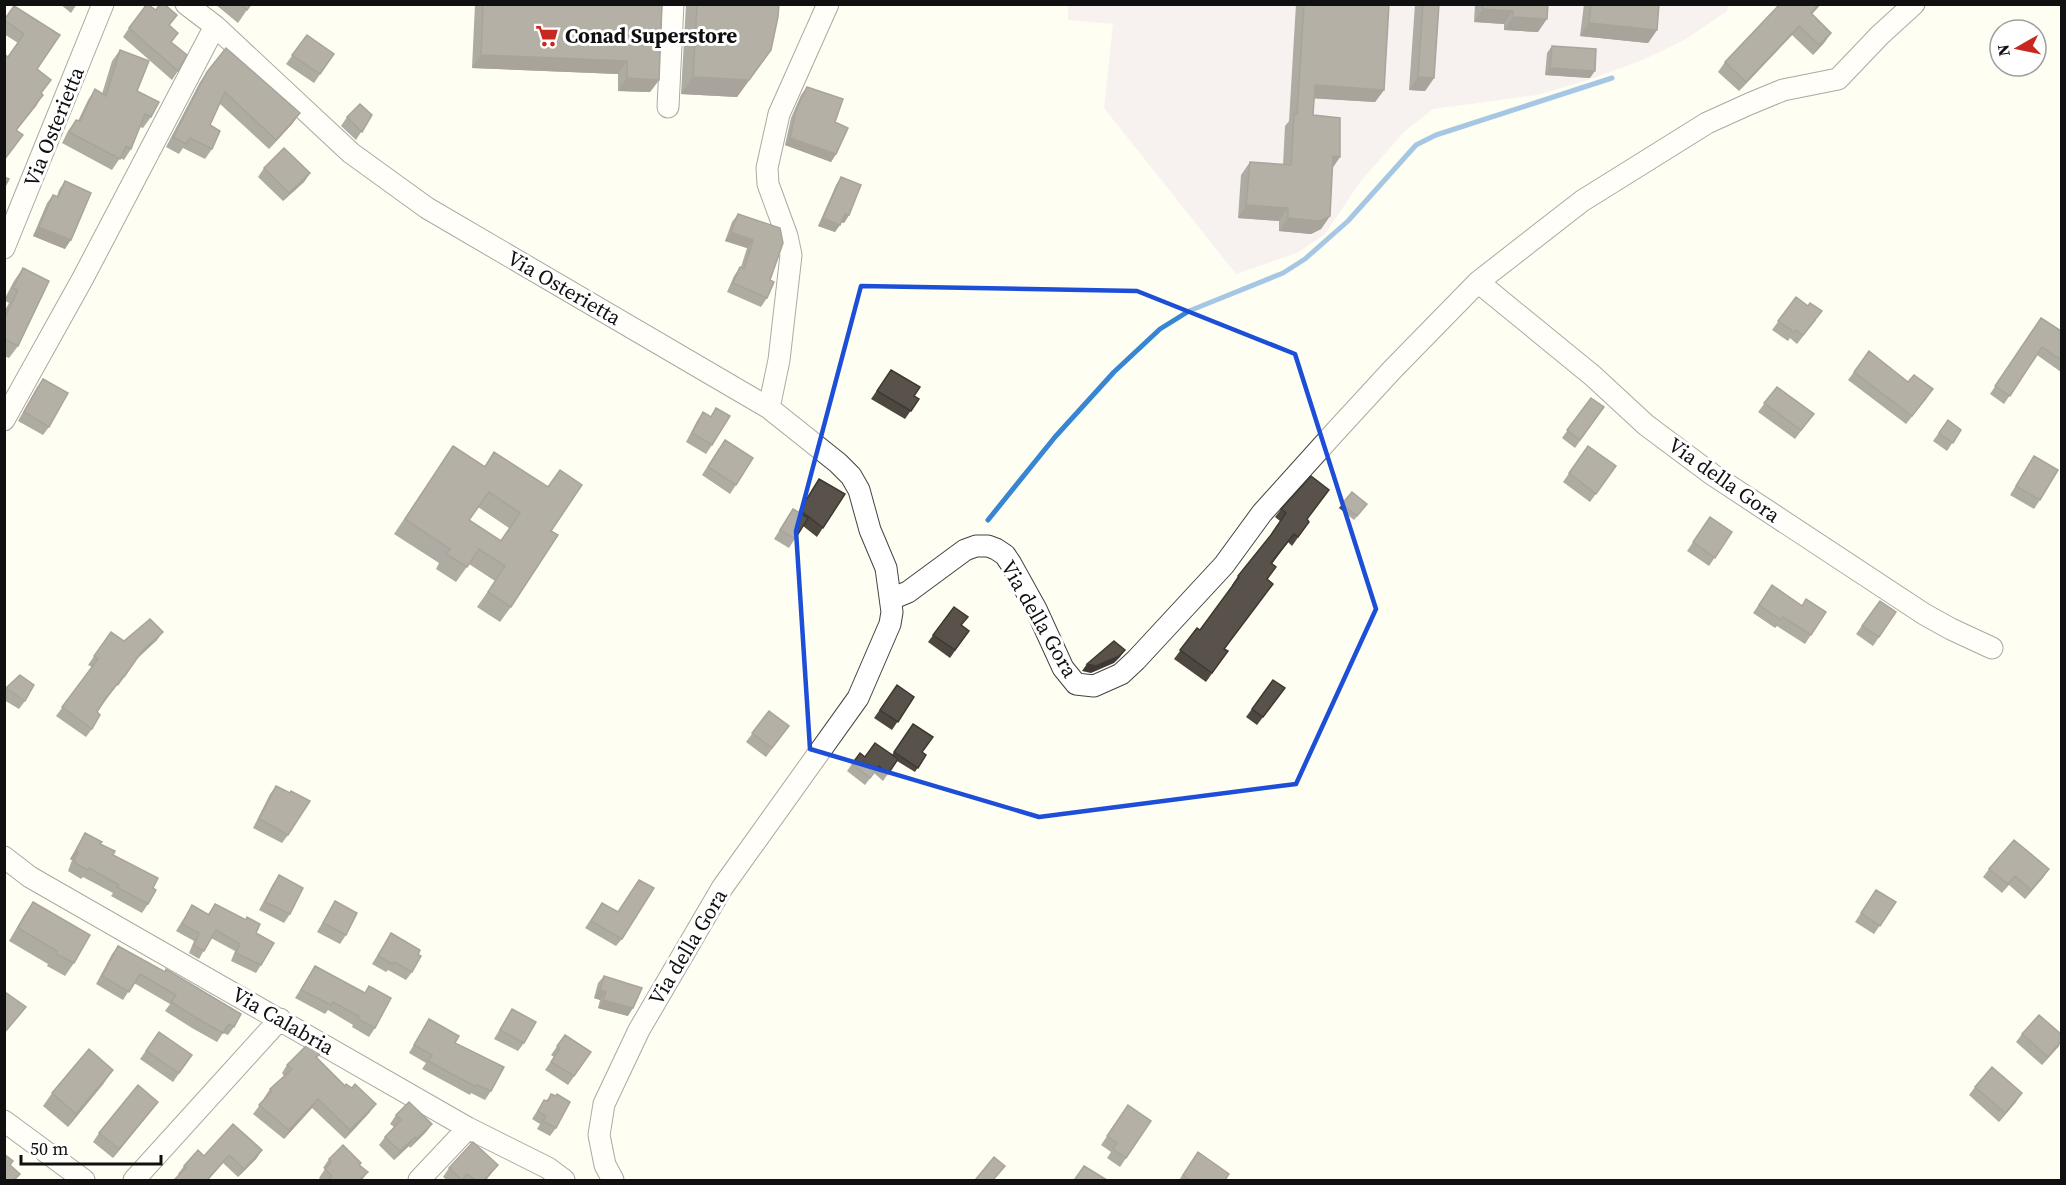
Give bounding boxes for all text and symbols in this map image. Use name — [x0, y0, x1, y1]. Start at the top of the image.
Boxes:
north arrow — [1988, 18, 2048, 78]
place label: Conad Superstore — [565, 21, 737, 50]
supermarket icon: Conad Superstore — [534, 23, 560, 49]
text: N — [1991, 43, 2015, 58]
street label: Via Osterietta — [16, 62, 91, 191]
street label: Via Osterietta — [502, 243, 627, 332]
street label: Via della Gora — [1662, 430, 1786, 529]
street label: Via della Gora — [994, 555, 1085, 683]
street label: Via della Gora — [641, 883, 734, 1010]
street label: Via Calabria — [227, 980, 340, 1062]
scale bar — [21, 1128, 160, 1166]
text: 50 m — [30, 1136, 68, 1161]

